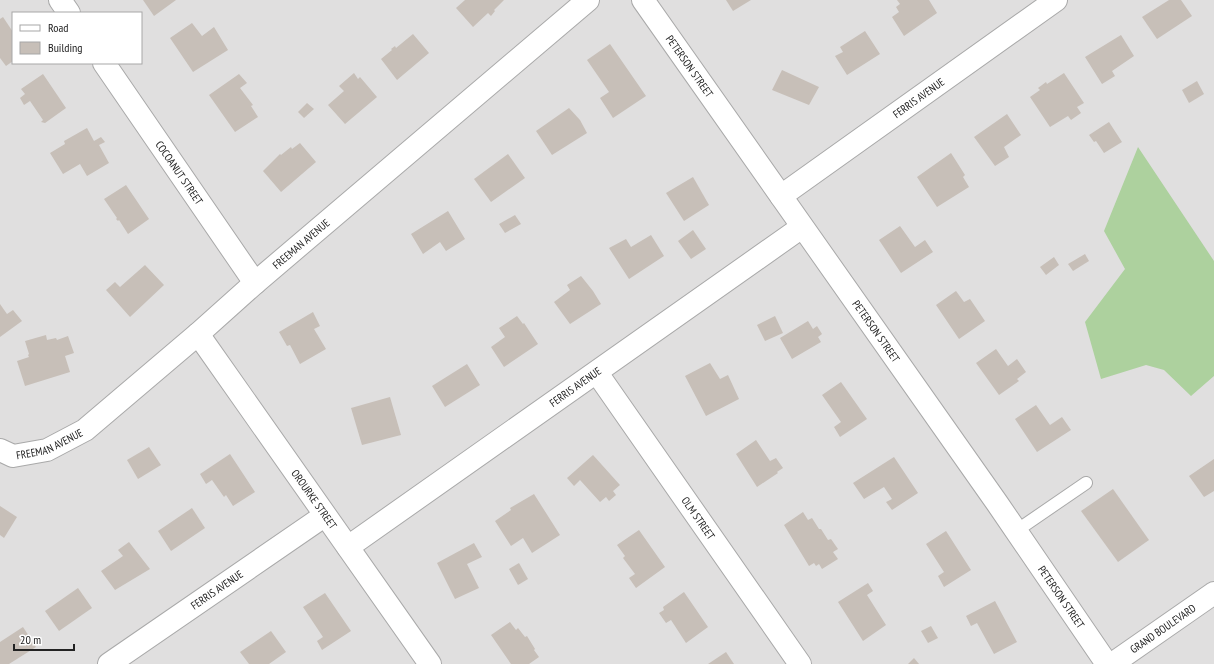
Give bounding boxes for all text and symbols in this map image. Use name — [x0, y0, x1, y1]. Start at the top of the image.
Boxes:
legend — [12, 12, 142, 64]
text: Road — [48, 20, 68, 35]
street label: PETERSON STREET — [663, 32, 716, 100]
text: Building — [48, 40, 83, 55]
street label: FERRIS AVENUE — [890, 75, 947, 121]
street label: COCOANUT STREET — [152, 138, 206, 207]
street label: FREEMAN AVENUE — [270, 216, 333, 272]
street label: PETERSON STREET — [849, 297, 903, 365]
street label: FERRIS AVENUE — [547, 364, 604, 410]
street label: FREEMAN AVENUE — [15, 425, 85, 462]
street label: OROURKE STREET — [288, 467, 340, 532]
street label: OLM STREET — [678, 494, 718, 542]
street label: PETERSON STREET — [1035, 563, 1088, 631]
street label: FERRIS AVENUE — [188, 567, 246, 613]
street label: GRAND BOULEVARD — [1127, 601, 1199, 656]
scale bar — [14, 626, 74, 652]
text: 20 m — [20, 632, 41, 647]

